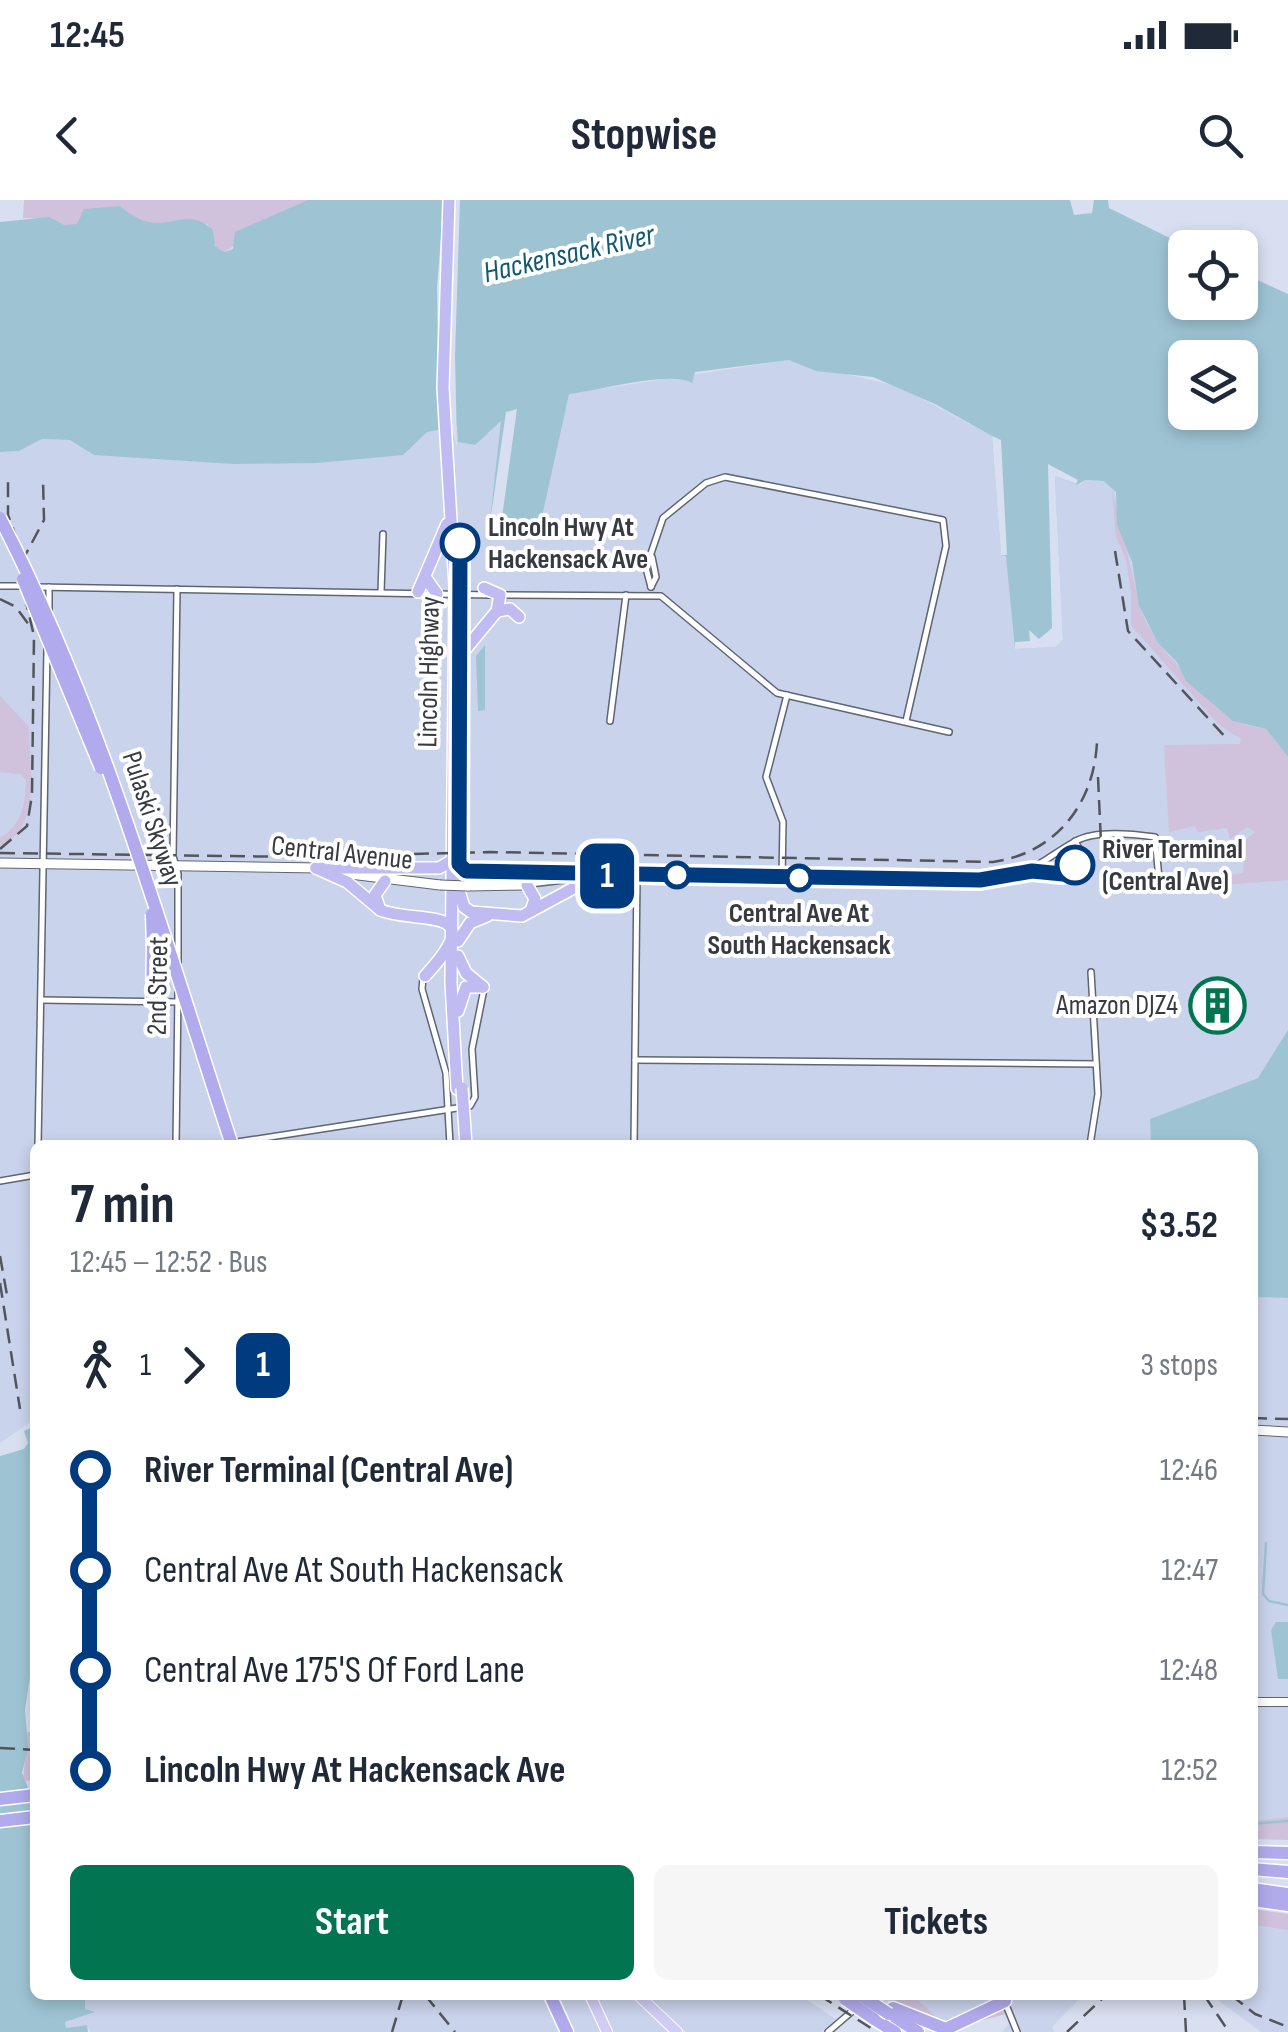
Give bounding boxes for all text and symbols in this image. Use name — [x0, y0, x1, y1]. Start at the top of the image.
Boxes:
text: 12:45 — [50, 13, 125, 58]
icon: back — [40, 108, 95, 163]
text: Stopwise — [571, 108, 717, 163]
icon: search — [1193, 108, 1248, 163]
water label: Hackensack River — [480, 216, 660, 291]
map controls — [1168, 230, 1258, 430]
button: locate — [1168, 230, 1258, 320]
button: layers — [1168, 340, 1258, 430]
place label: Lincoln Hwy At Hackensack Ave — [488, 511, 648, 576]
marker: Lincoln Hwy At Hackensack Ave — [441, 524, 479, 562]
street label: Lincoln Highway — [411, 596, 447, 748]
street label: Pulaski Skyway — [115, 747, 189, 891]
street label: Central Avenue — [270, 829, 414, 877]
place label: River Terminal (Central Ave) — [1102, 833, 1243, 898]
line badge: 1 — [574, 844, 640, 908]
marker: River Terminal (Central Ave) — [1056, 846, 1094, 884]
text: 1 — [600, 855, 614, 898]
unlabelled marker — [664, 862, 690, 888]
marker: Central Ave At South Hackensack — [786, 865, 812, 891]
place label: Central Ave At South Hackensack — [708, 897, 891, 962]
street label: 2nd Street — [141, 936, 175, 1036]
building icon: Amazon DJZ4 — [1187, 975, 1247, 1035]
place label: Amazon DJZ4 — [1055, 989, 1178, 1022]
text: 7 min — [70, 1172, 175, 1239]
text: $3.52 — [1140, 1203, 1218, 1248]
text: 12:45 – 12:52 · Bus — [70, 1243, 268, 1282]
icon: walk — [70, 1338, 125, 1393]
icon: forward — [166, 1338, 221, 1393]
text: 1 — [256, 1344, 270, 1387]
text: 1 — [140, 1346, 151, 1385]
text: 3 stops — [1140, 1346, 1218, 1385]
text: River Terminal (Central Ave) — [144, 1448, 513, 1493]
text: 12:46 — [1160, 1451, 1218, 1490]
text: Central Ave At South Hackensack — [144, 1548, 563, 1593]
text: 12:47 — [1161, 1551, 1218, 1590]
text: Central Ave 175'S Of Ford Lane — [144, 1648, 525, 1693]
text: 12:48 — [1160, 1651, 1218, 1690]
text: Lincoln Hwy At Hackensack Ave — [144, 1748, 566, 1793]
text: 12:52 — [1161, 1751, 1218, 1790]
button: Start — [70, 1865, 634, 1980]
button: Tickets — [654, 1865, 1218, 1980]

